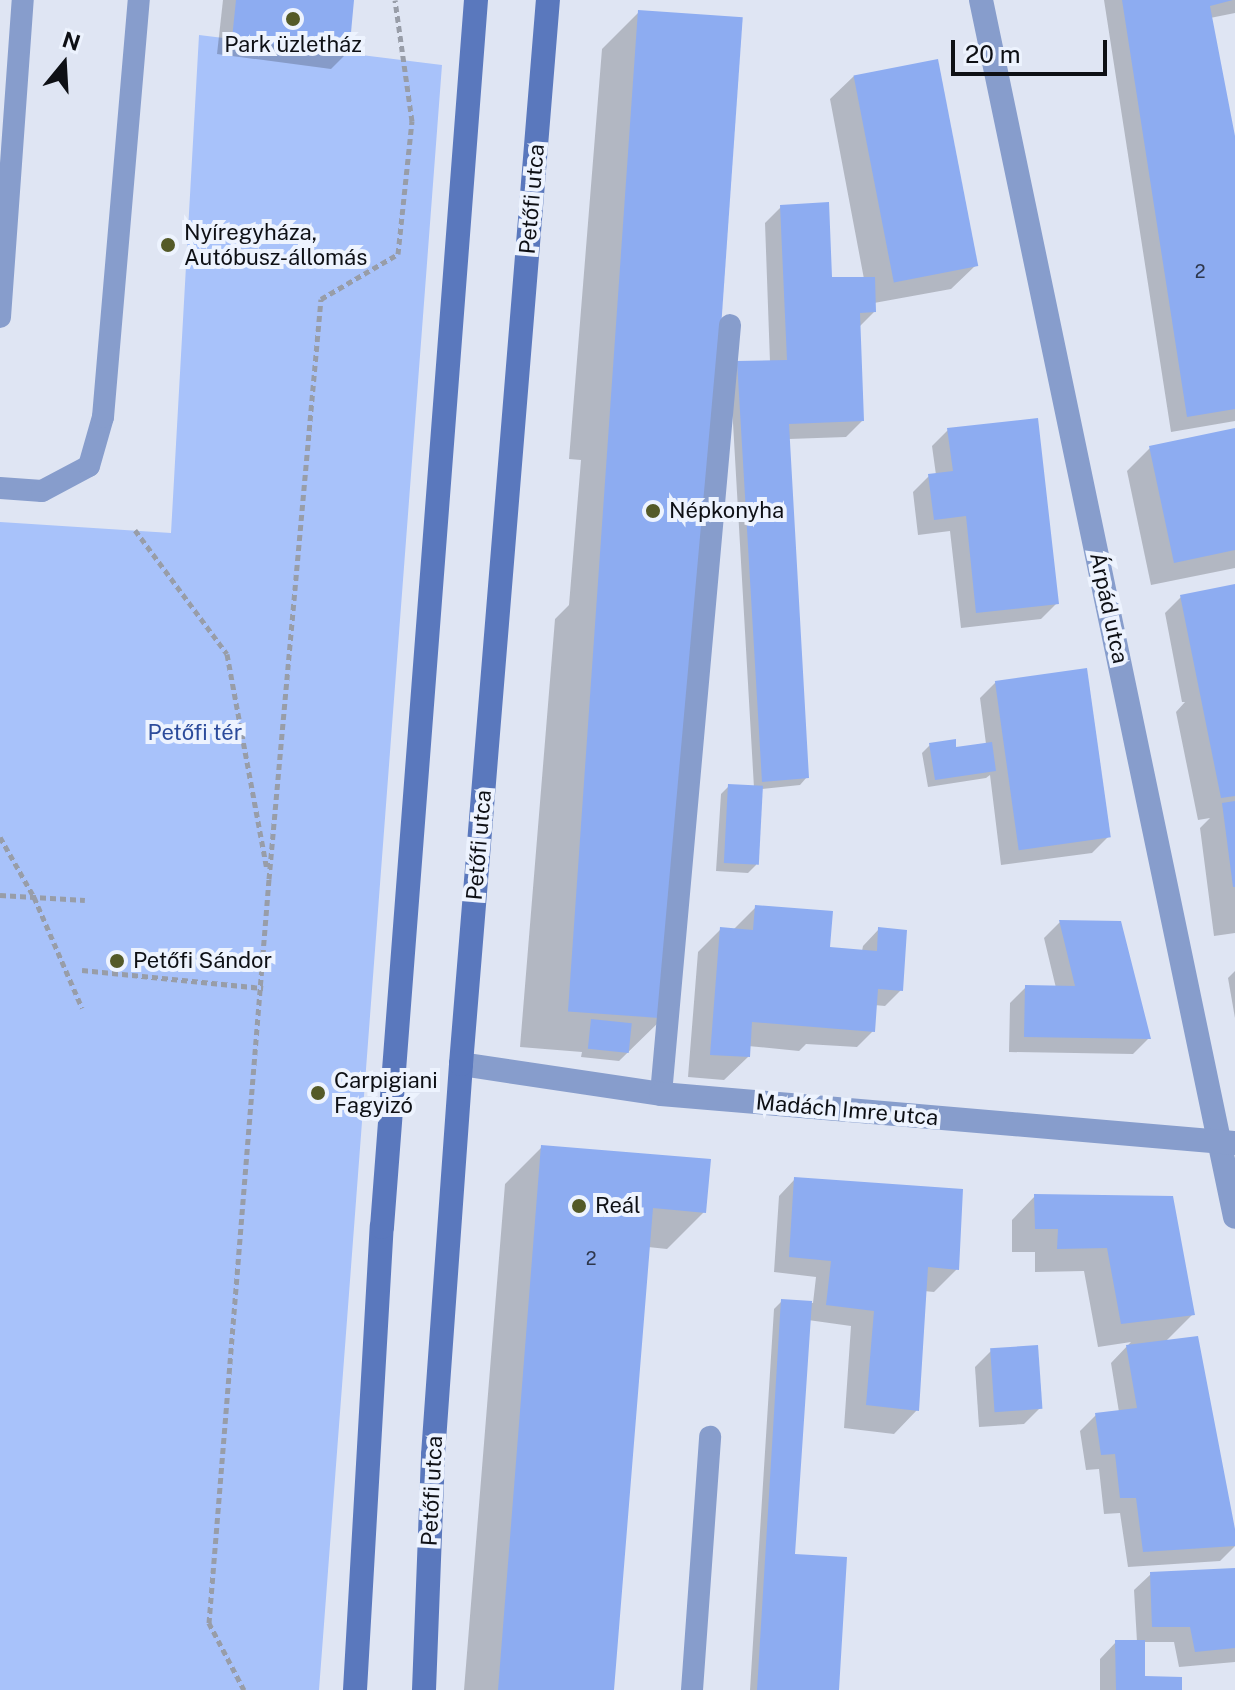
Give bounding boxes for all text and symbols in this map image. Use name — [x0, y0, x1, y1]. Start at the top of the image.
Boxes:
marker: Park üzletház — [284, 10, 302, 28]
north arrow — [24, 24, 104, 104]
scale bar — [955, 24, 1111, 74]
text: N — [59, 26, 84, 56]
place label: Park üzletház — [224, 32, 362, 58]
text: 20 m — [965, 40, 1021, 68]
street label: Petőfi utca — [514, 143, 550, 255]
place label: Nyíregyháza, Autóbusz-állomás — [184, 219, 367, 270]
marker: Nyíregyháza, Autóbusz-állomás — [159, 236, 177, 254]
house number: 2 — [1195, 261, 1205, 283]
place label: Népkonyha — [669, 498, 784, 524]
marker: Népkonyha — [644, 502, 662, 520]
street label: Árpád utca — [1084, 550, 1134, 666]
park label: Petőfi tér — [148, 720, 242, 746]
street label: Petőfi utca — [461, 789, 497, 901]
place label: Petőfi Sándor — [133, 948, 272, 974]
marker: Petőfi Sándor — [108, 952, 126, 970]
place label: Carpigiani Fagyizó — [334, 1067, 438, 1118]
marker: Carpigiani Fagyizó — [309, 1084, 327, 1102]
street label: Madách Imre utca — [755, 1089, 939, 1131]
place label: Reál — [595, 1193, 641, 1219]
marker: Reál — [570, 1197, 588, 1215]
house number: 2 — [586, 1248, 596, 1270]
street label: Petőfi utca — [416, 1435, 448, 1547]

